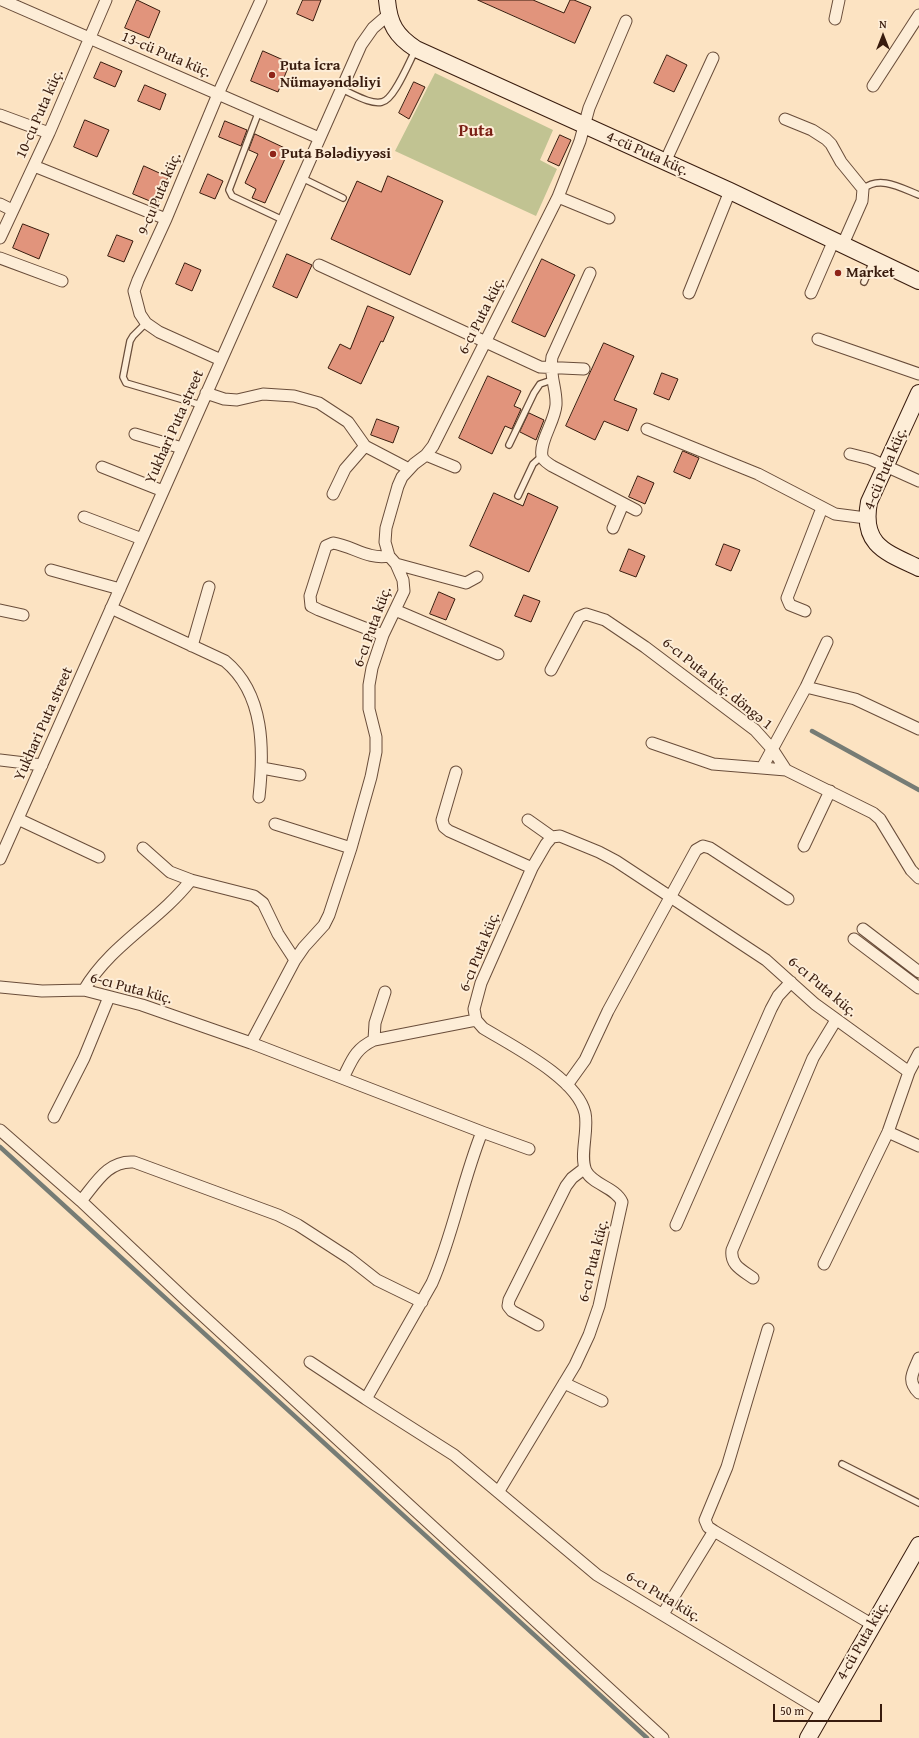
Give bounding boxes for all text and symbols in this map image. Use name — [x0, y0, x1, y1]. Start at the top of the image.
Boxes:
north arrow — [863, 16, 903, 56]
text: N — [879, 16, 887, 32]
street label: 13-cü Puta küç. — [119, 28, 213, 82]
place label: Puta İcra Nümayəndəliyi — [280, 57, 381, 92]
street label: 10-cu Puta küç. — [12, 67, 68, 161]
marker: Puta İcra Nümayəndəliyi — [267, 70, 277, 80]
district label: Puta — [459, 122, 493, 142]
street label: 4-cü Puta küç. — [603, 128, 691, 180]
place label: Puta Bələdiyyəsi — [281, 145, 391, 163]
marker: Puta Bələdiyyəsi — [268, 149, 278, 159]
street label: 9-cu Puta küç. — [134, 150, 186, 238]
place label: Market — [846, 264, 895, 282]
marker: Market — [833, 268, 843, 278]
street label: 6-cı Puta küç. — [455, 274, 509, 358]
street label: Yukhari Puta street — [142, 367, 208, 487]
street label: 4-cü Puta küç. — [860, 425, 912, 513]
street label: 6-cı Puta küç. — [350, 584, 396, 670]
street label: 6-cı Puta küç. döngə 1 — [658, 634, 776, 734]
street label: Yukhari Puta street — [11, 664, 77, 784]
street label: 6-cı Puta küç. — [456, 909, 504, 995]
street label: 6-cı Puta küç. — [784, 953, 860, 1021]
street label: 6-cı Puta küç. — [88, 969, 174, 1009]
street label: 6-cı Puta küç. — [575, 1218, 613, 1304]
street label: 6-cı Puta küç. — [622, 1568, 704, 1626]
street label: 4-cü Puta küç. — [833, 1598, 893, 1684]
scale bar — [775, 1696, 884, 1722]
text: 50 m — [780, 1702, 804, 1719]

